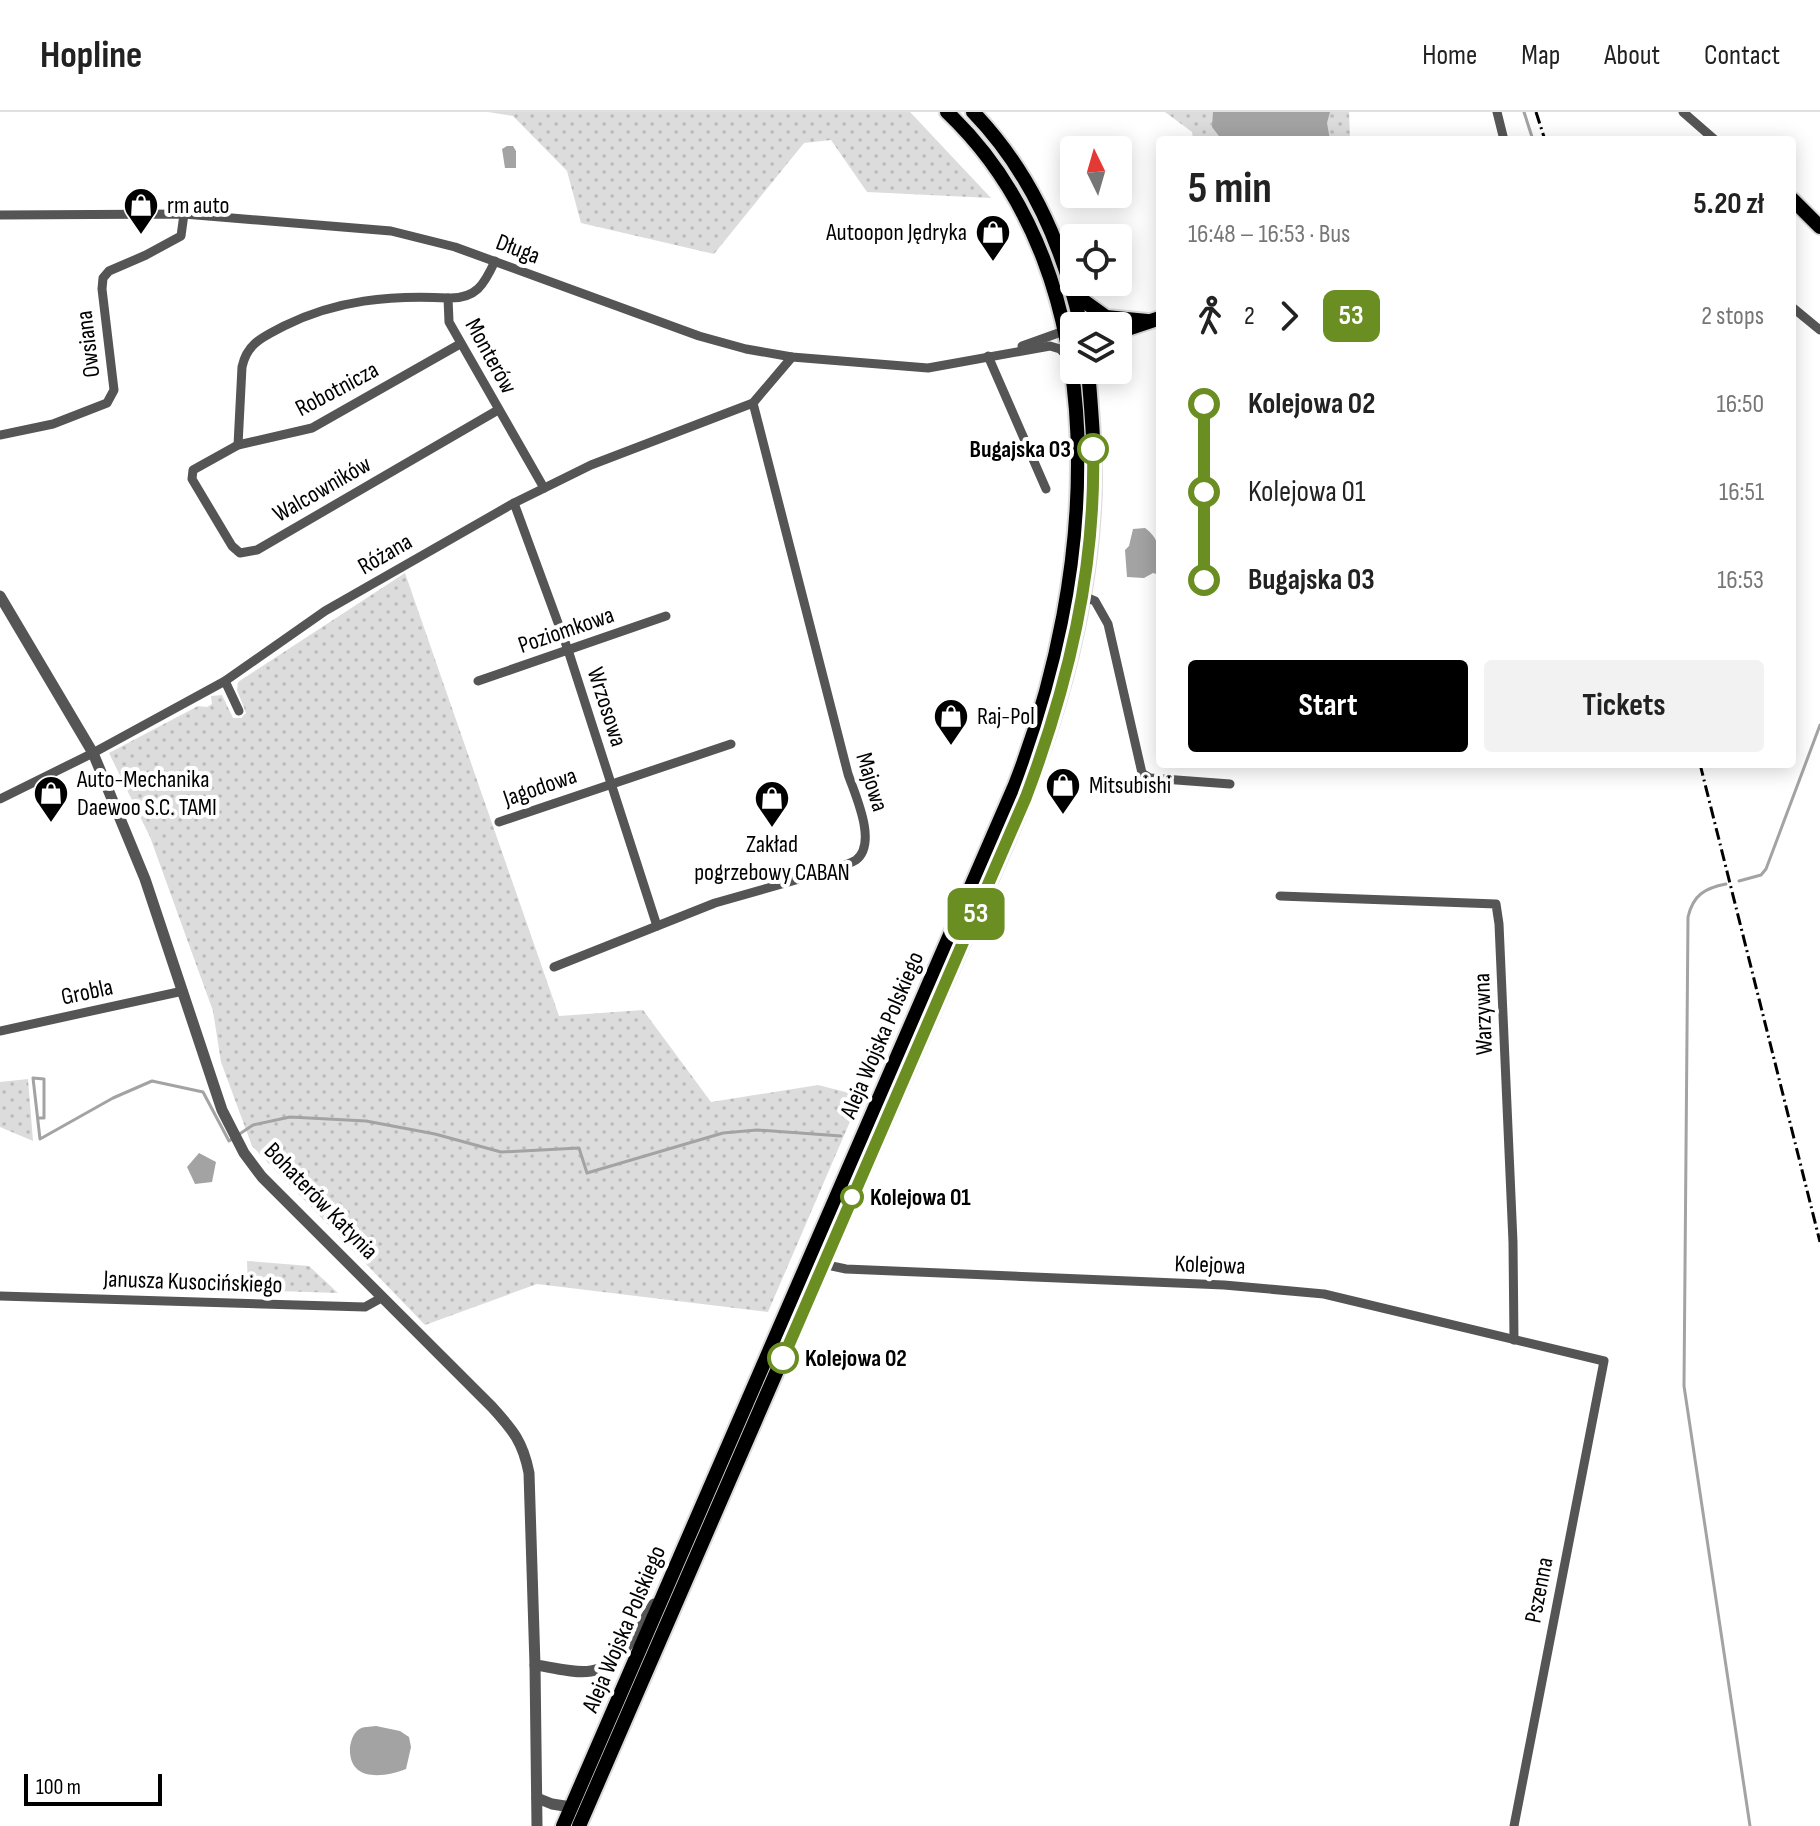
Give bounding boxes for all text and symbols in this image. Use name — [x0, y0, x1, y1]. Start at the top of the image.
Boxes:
text: Hopline — [40, 33, 142, 78]
text: Home — [1422, 39, 1477, 72]
text: Map — [1521, 39, 1560, 72]
text: About — [1604, 39, 1660, 72]
text: Contact — [1704, 39, 1780, 72]
north arrow — [1060, 136, 1132, 208]
map controls — [1060, 136, 1132, 384]
text: 5 min — [1188, 162, 1272, 215]
shop icon: rm auto — [122, 186, 160, 236]
text: 5.20 zł — [1694, 186, 1764, 222]
place label: rm auto — [167, 191, 229, 220]
shop icon: Autoopon Jędryka — [974, 213, 1012, 263]
place label: Autoopon Jędryka — [825, 218, 967, 247]
text: 16:48 – 16:53 · Bus — [1188, 219, 1350, 250]
button: locate — [1060, 224, 1132, 296]
street label: Długa — [492, 227, 544, 271]
icon: walk — [1188, 294, 1232, 338]
icon: forward — [1267, 294, 1311, 338]
text: 53 — [1339, 299, 1364, 332]
text: 2 — [1244, 301, 1255, 332]
text: 2 stops — [1701, 301, 1764, 332]
street label: Owsiana — [70, 309, 106, 379]
button: layers — [1060, 312, 1132, 384]
street label: Monterów — [459, 313, 523, 399]
street label: Robotnicza — [290, 355, 384, 423]
text: Kolejowa 02 — [1248, 386, 1375, 422]
text: 16:50 — [1717, 389, 1764, 420]
marker: Bugajska 03 — [1078, 434, 1108, 464]
place label: Bugajska 03 — [970, 435, 1071, 464]
street label: Walcowników — [268, 449, 376, 529]
text: Kolejowa 01 — [1248, 474, 1365, 510]
text: 16:51 — [1719, 477, 1764, 508]
street label: Różana — [353, 527, 417, 581]
text: Bugajska 03 — [1248, 562, 1375, 598]
text: 16:53 — [1717, 565, 1764, 596]
street label: Poziomkowa — [514, 600, 618, 660]
button: Start — [1188, 660, 1468, 752]
button: Tickets — [1484, 660, 1764, 752]
street label: Wrzosowa — [581, 664, 633, 750]
shop icon: Raj-Pol — [932, 697, 970, 747]
place label: Raj-Pol — [977, 702, 1035, 731]
street label: Majowa — [849, 749, 895, 815]
street label: Jagodowa — [498, 761, 581, 813]
place label: Auto-Mechanika Daewoo S.C. TAMI — [76, 765, 217, 822]
shop icon: Mitsubishi — [1044, 766, 1082, 816]
place label: Mitsubishi — [1089, 771, 1171, 800]
shop icon: Auto-Mechanika Daewoo S.C. TAMI — [32, 774, 70, 824]
shop icon: Zakład pogrzebowy CABAN — [753, 779, 791, 829]
place label: Zakład pogrzebowy CABAN — [694, 830, 850, 887]
line badge: 53 — [940, 888, 1012, 940]
text: 53 — [964, 897, 988, 930]
street label: Aleja Wojska Polskiego — [833, 947, 930, 1124]
street label: Grobla — [58, 972, 116, 1012]
street label: Warzywna — [1467, 972, 1499, 1056]
street label: Bohaterów Katynia — [258, 1137, 384, 1265]
place label: Kolejowa 01 — [870, 1183, 971, 1212]
marker: Kolejowa 01 — [841, 1186, 863, 1208]
street label: Kolejowa — [1174, 1249, 1246, 1281]
street label: Janusza Kusocińskiego — [102, 1264, 283, 1300]
marker: Kolejowa 02 — [768, 1343, 798, 1373]
place label: Kolejowa 02 — [805, 1344, 907, 1373]
street label: Aleja Wojska Polskiego — [575, 1541, 672, 1718]
street label: Pszenna — [1518, 1555, 1560, 1625]
scale bar — [24, 1770, 162, 1806]
text: 100 m — [36, 1774, 81, 1801]

